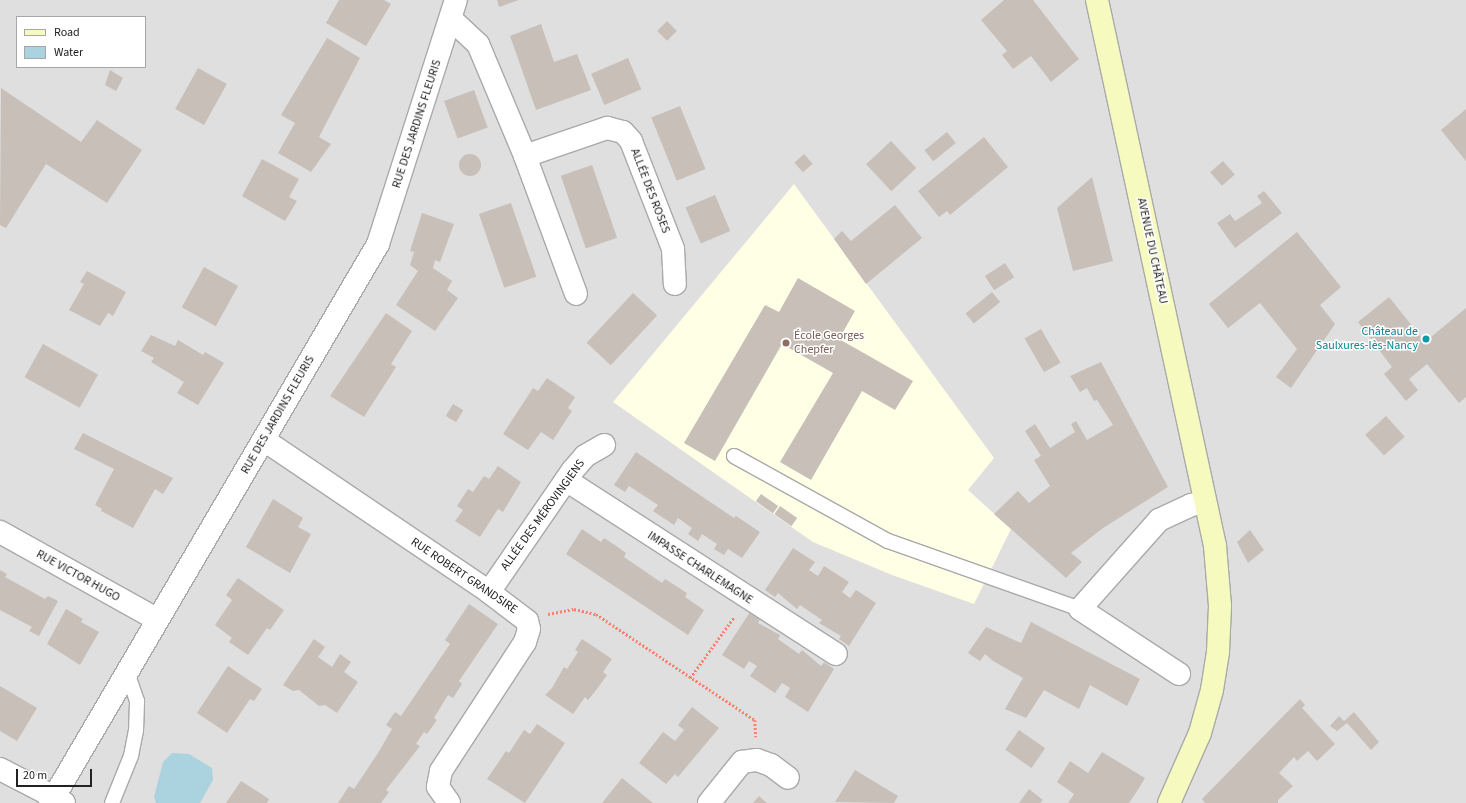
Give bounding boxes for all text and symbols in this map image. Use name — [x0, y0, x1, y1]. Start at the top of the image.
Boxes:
legend — [16, 16, 146, 68]
text: Road — [54, 24, 80, 41]
text: Water — [54, 44, 83, 61]
street label: RUE DES JARDINS FLEURIS — [389, 58, 445, 190]
street label: ALLÉE DES ROSES — [627, 147, 673, 235]
street label: AVENUE DU CHÂTEAU — [1134, 197, 1170, 305]
place label: Château de Saulxures-lès-Nancy — [1316, 325, 1418, 353]
place label: École Georges Chepfer — [794, 329, 864, 357]
marker: Château de Saulxures-lès-Nancy — [1421, 334, 1431, 344]
marker: École Georges Chepfer — [781, 338, 791, 348]
street label: RUE DES JARDINS FLEURIS — [238, 353, 318, 477]
street label: ALLÉE DES MÉROVINGIENS — [498, 457, 588, 573]
street label: IMPASSE CHARLEMAGNE — [645, 529, 755, 607]
street label: RUE ROBERT GRANDSIRE — [408, 535, 520, 617]
street label: RUE VICTOR HUGO — [34, 547, 122, 605]
scale bar — [18, 761, 94, 787]
text: 20 m — [23, 767, 47, 784]

